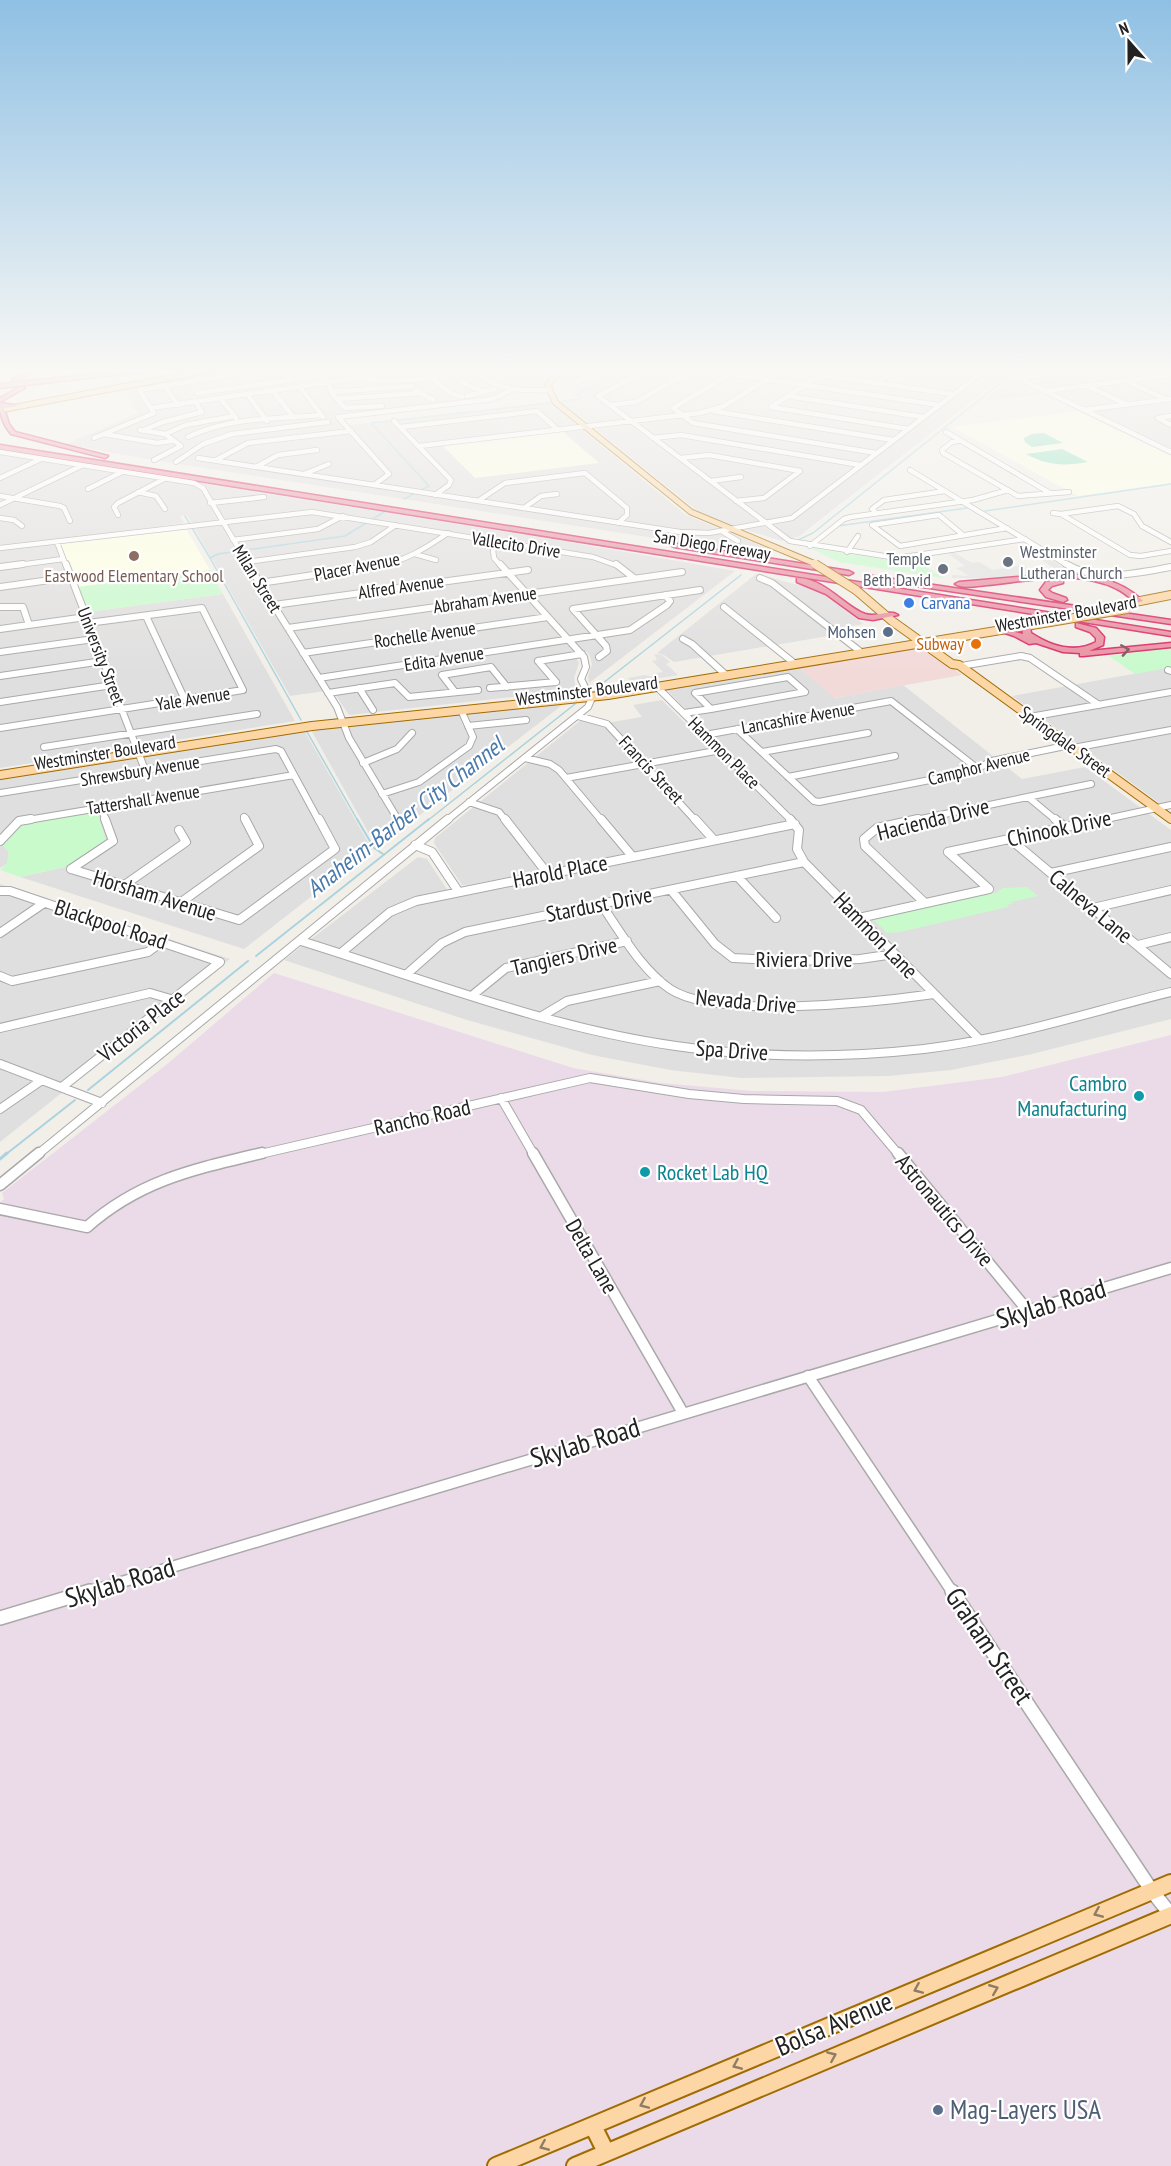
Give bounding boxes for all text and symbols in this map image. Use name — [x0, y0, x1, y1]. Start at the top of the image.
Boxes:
north arrow — [1099, 12, 1159, 72]
text: N — [1116, 17, 1131, 39]
street label: San Diego Freeway — [652, 524, 772, 565]
street label: Vallecito Drive — [469, 526, 562, 563]
place label: Westminster Lutheran Church — [1020, 540, 1122, 584]
street label: Milan Street — [228, 541, 287, 617]
street label: Placer Avenue — [312, 547, 402, 586]
place label: Temple Beth David — [863, 547, 931, 591]
marker: Eastwood Elementary School — [127, 549, 141, 563]
marker: Westminster Lutheran Church — [1001, 555, 1015, 569]
marker: Temple Beth David — [936, 562, 950, 576]
place label: Eastwood Elementary School — [45, 564, 224, 587]
street label: Alfred Avenue — [357, 569, 445, 604]
street label: Abraham Avenue — [432, 581, 538, 618]
street label: Westminster Boulevard — [994, 590, 1138, 637]
place label: Carvana — [921, 591, 970, 614]
marker: Carvana — [902, 596, 916, 610]
street label: University Street — [72, 604, 131, 708]
street label: Rochelle Avenue — [373, 616, 477, 653]
place label: Mohsen — [827, 620, 876, 643]
marker: Mohsen — [881, 625, 895, 639]
place label: Subway — [916, 632, 964, 655]
marker: Subway — [969, 637, 983, 651]
street label: Edita Avenue — [402, 641, 485, 676]
one-way arrow — [1121, 645, 1130, 657]
street label: Westminster Boulevard — [515, 670, 659, 711]
street label: Yale Avenue — [154, 681, 232, 716]
street label: Lancashire Avenue — [739, 696, 857, 739]
street label: Springdale Street — [1015, 701, 1116, 783]
street label: Hammon Place — [683, 712, 765, 794]
water label: Anaheim-Barber City Channel — [299, 728, 512, 904]
street label: Westminster Boulevard — [33, 730, 177, 775]
street label: Francis Street — [614, 731, 689, 809]
street label: Camphor Avenue — [926, 743, 1032, 790]
street label: Shrewsbury Avenue — [79, 750, 201, 791]
street label: Tattershall Avenue — [85, 779, 201, 820]
street label: Hacienda Drive — [874, 792, 992, 846]
street label: Chinook Drive — [1004, 803, 1114, 853]
street label: Harold Place — [510, 848, 610, 894]
street label: Horsham Avenue — [90, 863, 220, 927]
street label: Calneva Lane — [1044, 863, 1138, 949]
street label: Stardust Drive — [544, 880, 654, 928]
street label: Hammon Lane — [828, 886, 924, 984]
street label: Blackpool Road — [51, 893, 171, 955]
street label: Tangiers Drive — [508, 930, 620, 982]
street label: Riviera Drive — [755, 945, 853, 973]
street label: Victoria Place — [91, 982, 190, 1068]
street label: Nevada Drive — [695, 983, 797, 1019]
street label: Spa Drive — [695, 1034, 769, 1066]
place label: Cambro Manufacturing — [1017, 1069, 1127, 1122]
marker: Cambro Manufacturing — [1132, 1089, 1146, 1103]
street label: Rancho Road — [371, 1092, 473, 1142]
street label: Astronautics Drive — [890, 1148, 1000, 1272]
place label: Rocket Lab HQ — [657, 1158, 769, 1186]
marker: Rocket Lab HQ — [638, 1165, 652, 1179]
street label: Delta Lane — [559, 1214, 625, 1298]
street label: Skylab Road — [992, 1270, 1110, 1336]
street label: Skylab Road — [526, 1409, 644, 1475]
street label: Skylab Road — [61, 1549, 179, 1615]
street label: Graham Street — [938, 1581, 1042, 1711]
one-way arrow — [1093, 1906, 1104, 1918]
one-way arrow — [914, 1981, 925, 1993]
street label: Bolsa Avenue — [770, 1983, 897, 2063]
one-way arrow — [988, 1984, 999, 1996]
one-way arrow — [826, 2051, 837, 2063]
one-way arrow — [733, 2058, 744, 2070]
place label: Mag-Layers USA — [950, 2092, 1101, 2126]
one-way arrow — [639, 2097, 650, 2109]
marker: Mag-Layers USA — [931, 2103, 945, 2117]
one-way arrow — [540, 2139, 551, 2151]

